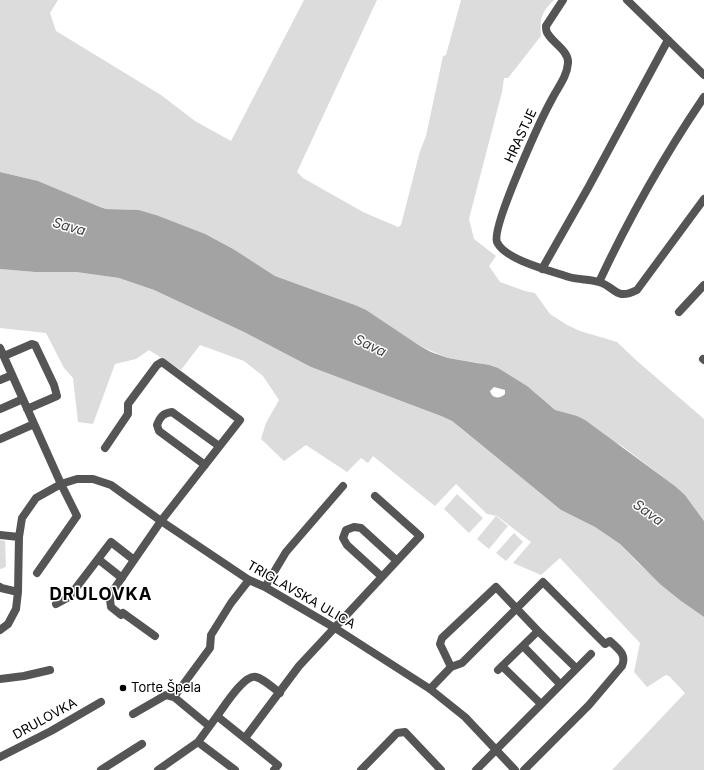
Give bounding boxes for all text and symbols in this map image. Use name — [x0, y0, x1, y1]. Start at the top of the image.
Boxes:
street label: HRASTJE — [502, 107, 540, 165]
water label: Sava — [51, 214, 87, 240]
water label: Sava — [351, 331, 389, 361]
water label: Sava — [629, 496, 667, 530]
street label: TRIGLAVSKA ULICA — [244, 558, 358, 632]
district label: DRULOVKA — [49, 585, 153, 605]
place label: Torte Špela — [131, 680, 201, 696]
marker: Torte Špela — [118, 683, 128, 693]
street label: DRULOVKA — [10, 695, 80, 743]

